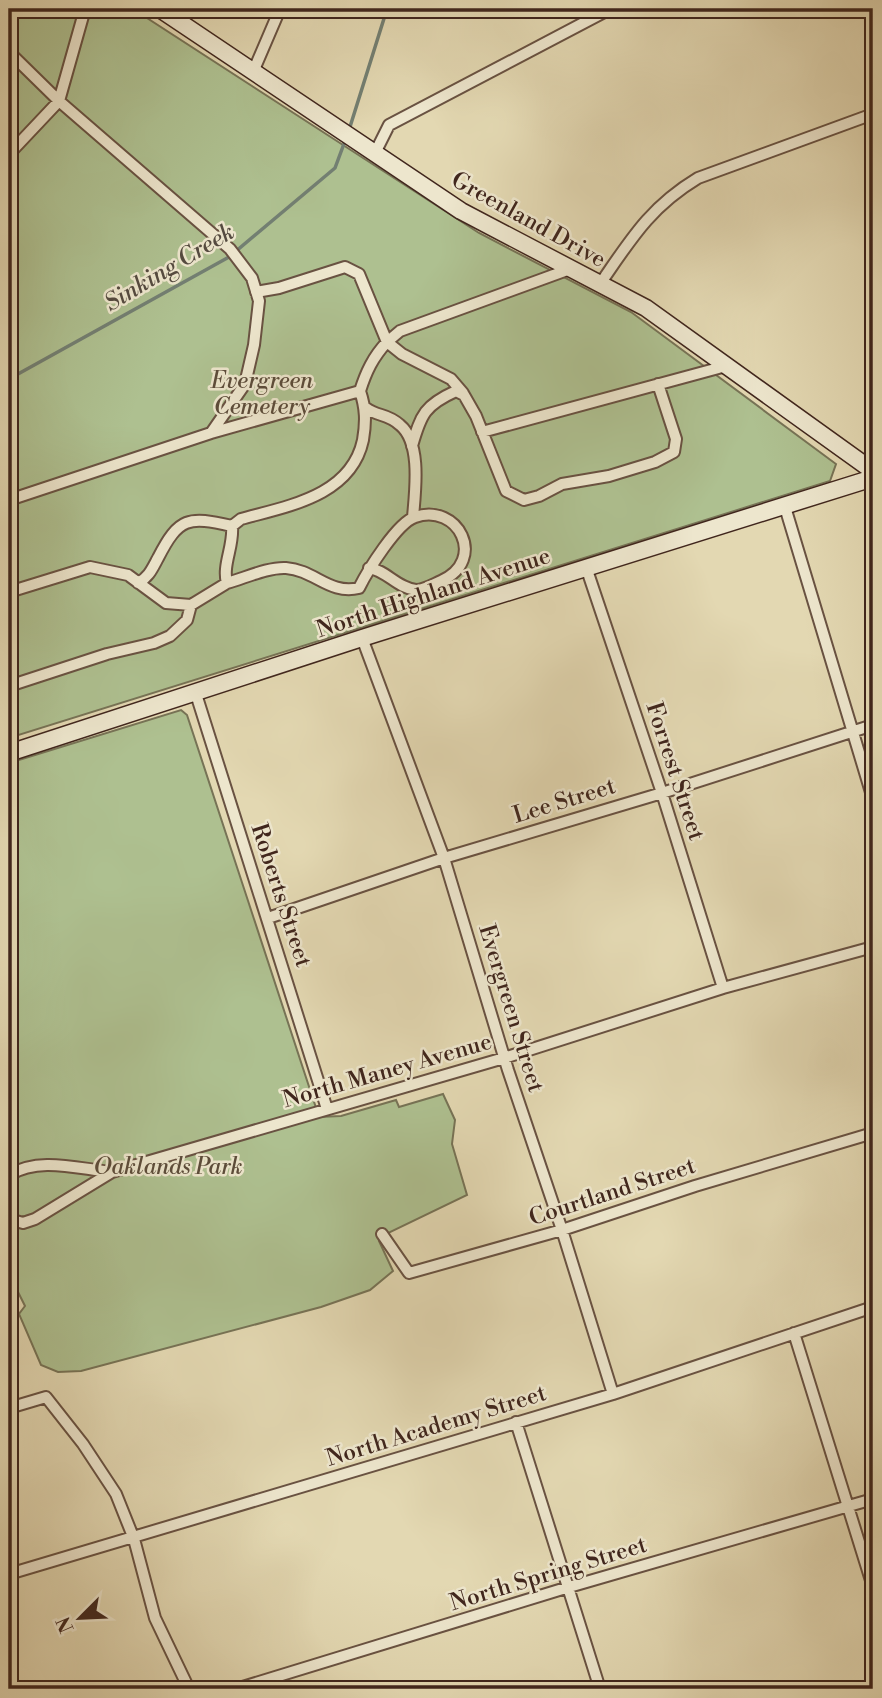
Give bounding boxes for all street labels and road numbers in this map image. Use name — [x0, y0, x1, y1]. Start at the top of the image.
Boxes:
street label: Greenland Drive — [446, 166, 611, 274]
street label: North Highland Avenue — [313, 542, 554, 644]
street label: Forrest Street — [640, 699, 711, 844]
street label: Lee Street — [510, 772, 619, 830]
street label: Roberts Street — [245, 820, 317, 971]
street label: Evergreen Street — [472, 921, 550, 1096]
street label: North Maney Avenue — [280, 1028, 495, 1114]
street label: Courtland Street — [526, 1152, 699, 1232]
street label: North Academy Street — [323, 1379, 550, 1473]
street label: North Spring Street — [446, 1531, 650, 1617]

